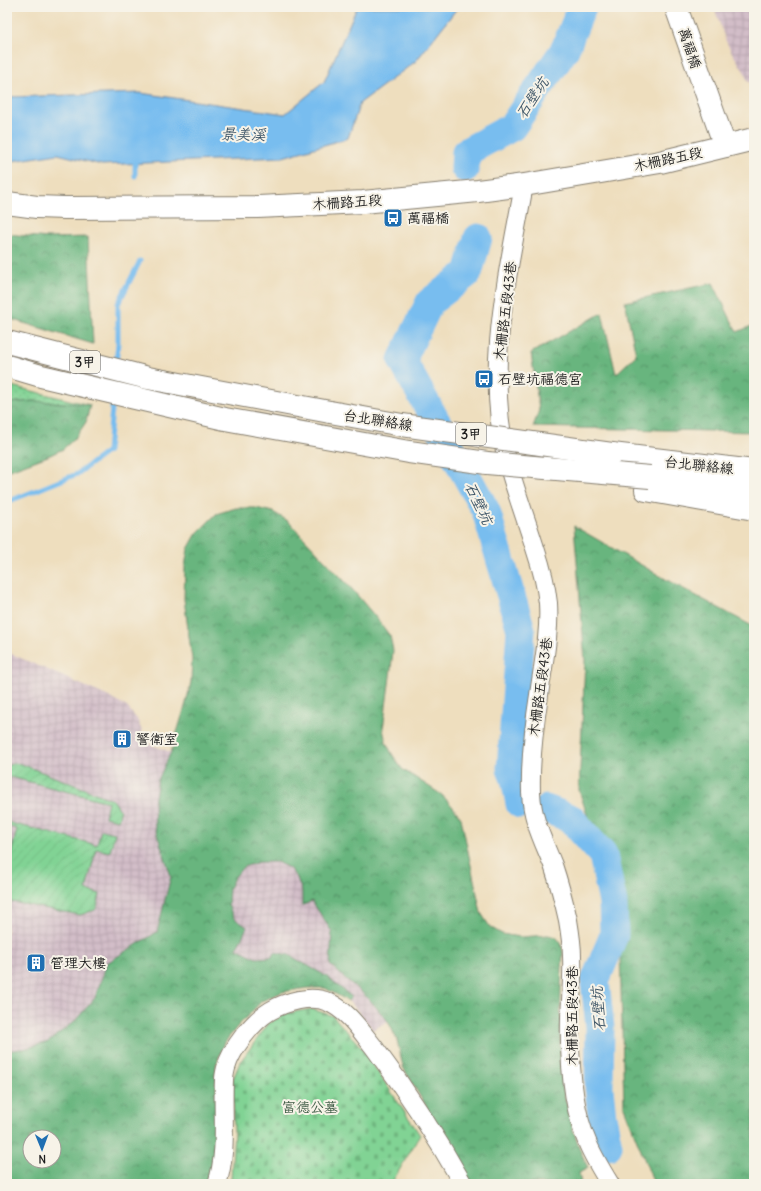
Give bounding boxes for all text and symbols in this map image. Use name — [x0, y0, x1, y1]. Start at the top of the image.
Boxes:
street label: 萬福橋 — [675, 25, 705, 71]
water label: 石壁坑 — [512, 72, 554, 122]
water label: 景美溪 — [220, 124, 267, 144]
street label: 木柵路五段 — [632, 143, 704, 175]
street label: 木柵路五段 — [311, 191, 383, 213]
bus stop icon: 萬福橋 — [382, 207, 404, 229]
place label: 萬福橋 — [407, 209, 449, 227]
street label: 木柵路五段43巷 — [490, 259, 520, 362]
road number: 3甲 — [70, 351, 100, 373]
bus stop icon: 石壁坑福德宮 — [473, 368, 495, 390]
place label: 石壁坑福德宮 — [498, 370, 582, 388]
street label: 台北聯絡線 — [342, 406, 414, 434]
road number: 3甲 — [456, 423, 486, 445]
street label: 台北聯絡線 — [663, 452, 735, 478]
water label: 石壁坑 — [461, 479, 498, 529]
street label: 木柵路五段43巷 — [524, 635, 556, 738]
building icon: 警衛室 — [111, 728, 133, 750]
place label: 警衛室 — [136, 730, 178, 748]
building icon: 管理大樓 — [25, 952, 47, 974]
place label: 管理大樓 — [50, 954, 106, 972]
street label: 木柵路五段43巷 — [563, 965, 581, 1066]
water label: 石壁坑 — [587, 984, 609, 1032]
park label: 富德公墓 — [282, 1098, 338, 1116]
north arrow — [22, 1129, 62, 1169]
text: N — [38, 1152, 46, 1166]

